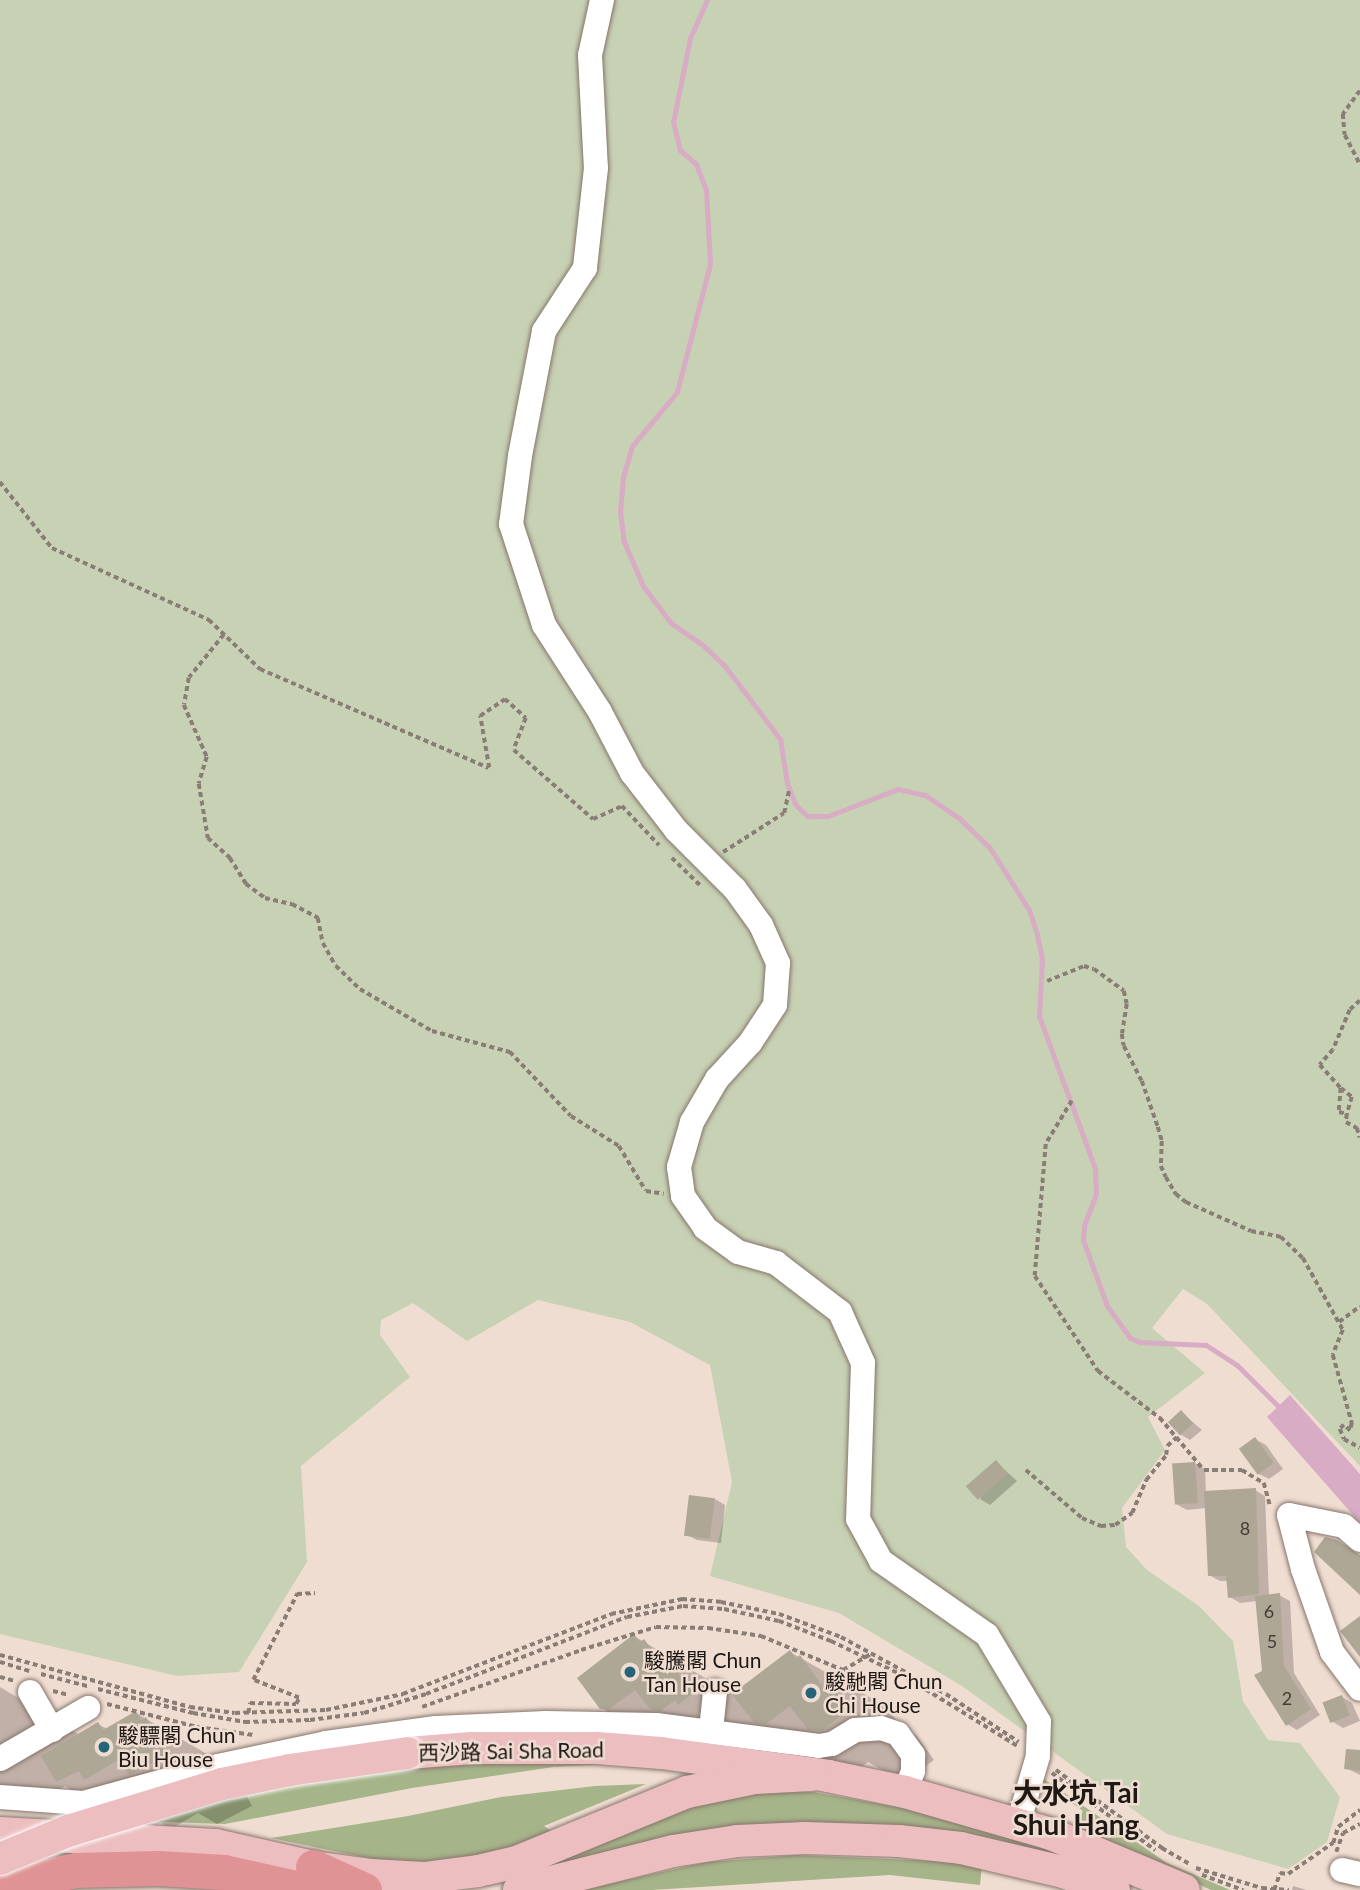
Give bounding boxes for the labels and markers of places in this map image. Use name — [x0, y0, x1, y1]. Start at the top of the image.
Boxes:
place label: 駿騰閣 Chun Tan House — [644, 1647, 762, 1697]
marker: 駿騰閣 Chun Tan House — [622, 1664, 638, 1680]
place label: 駿馳閣 Chun Chi House — [825, 1668, 943, 1718]
marker: 駿馳閣 Chun Chi House — [803, 1685, 819, 1701]
place label: 駿驃閣 Chun Biu House — [118, 1722, 236, 1772]
marker: 駿驃閣 Chun Biu House — [96, 1739, 112, 1755]

